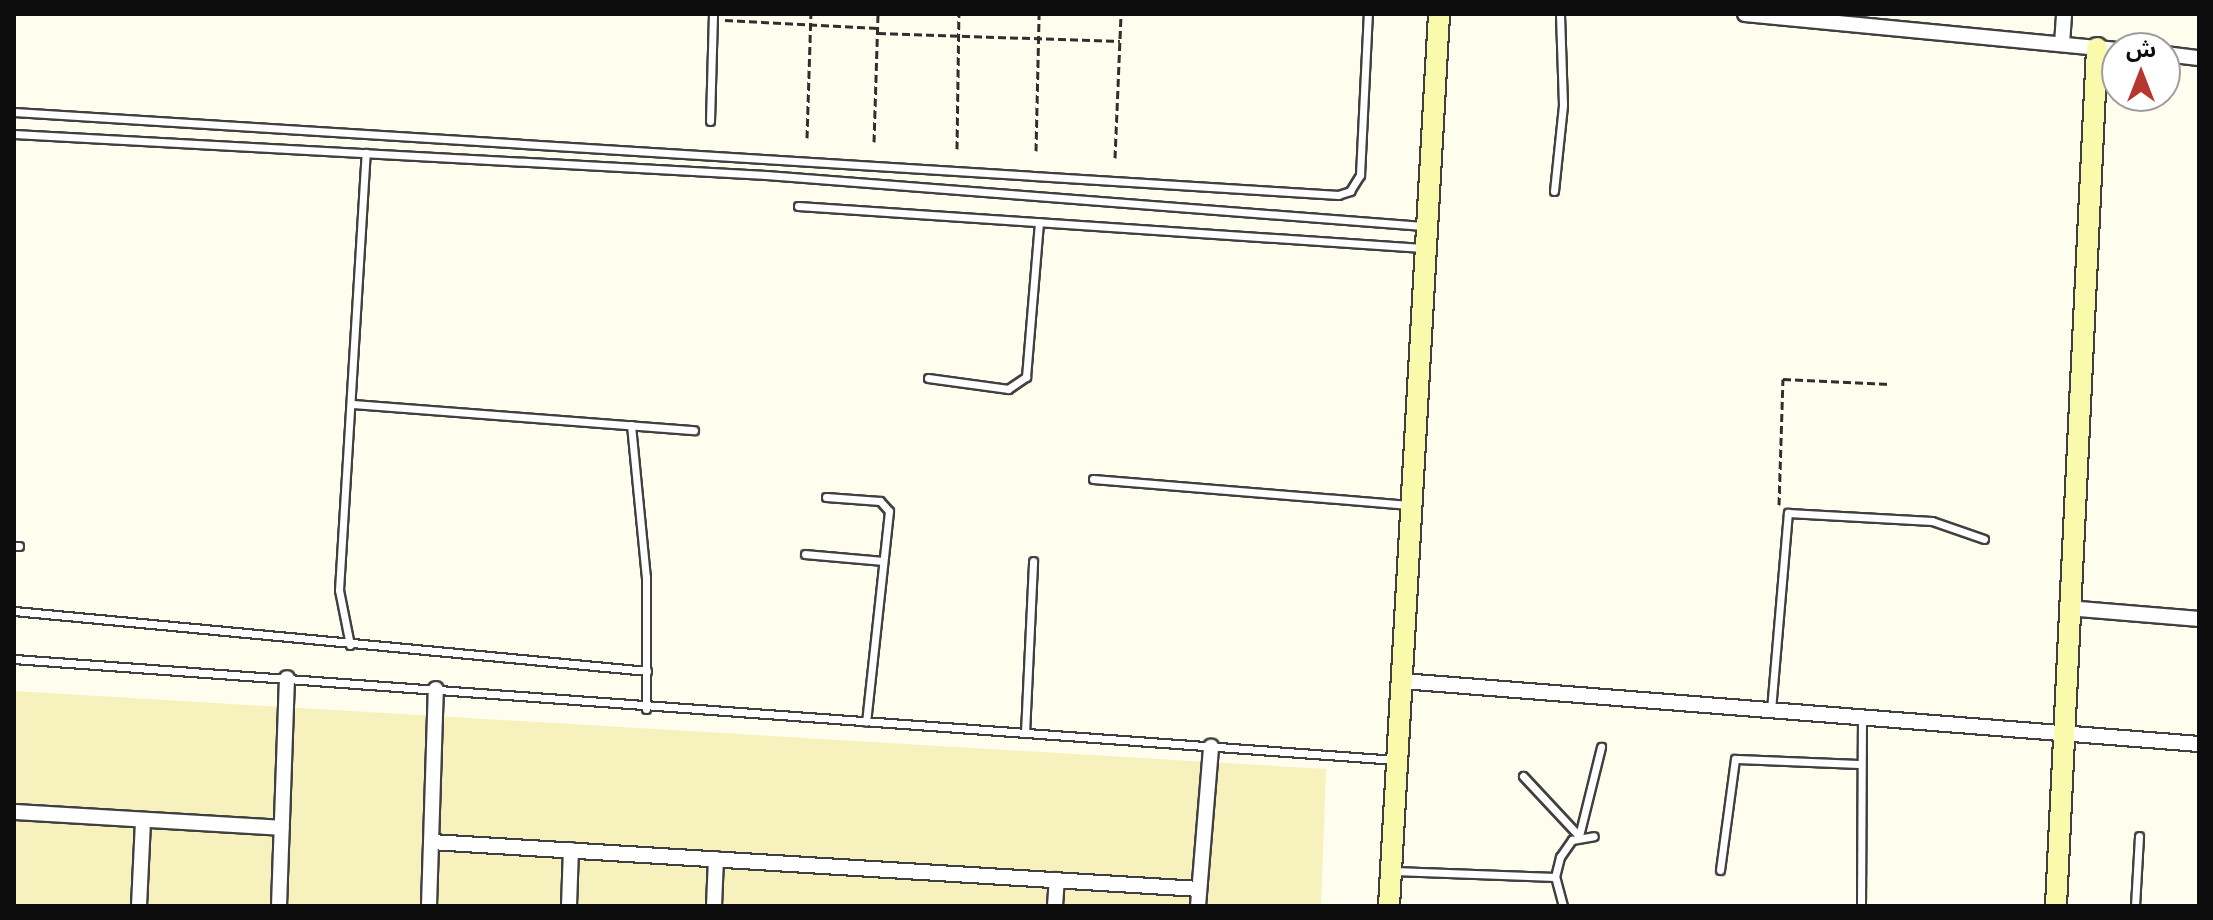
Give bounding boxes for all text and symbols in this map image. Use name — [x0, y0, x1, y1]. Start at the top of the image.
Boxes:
north arrow — [2101, 32, 2181, 112]
text: ش — [2126, 36, 2156, 63]

